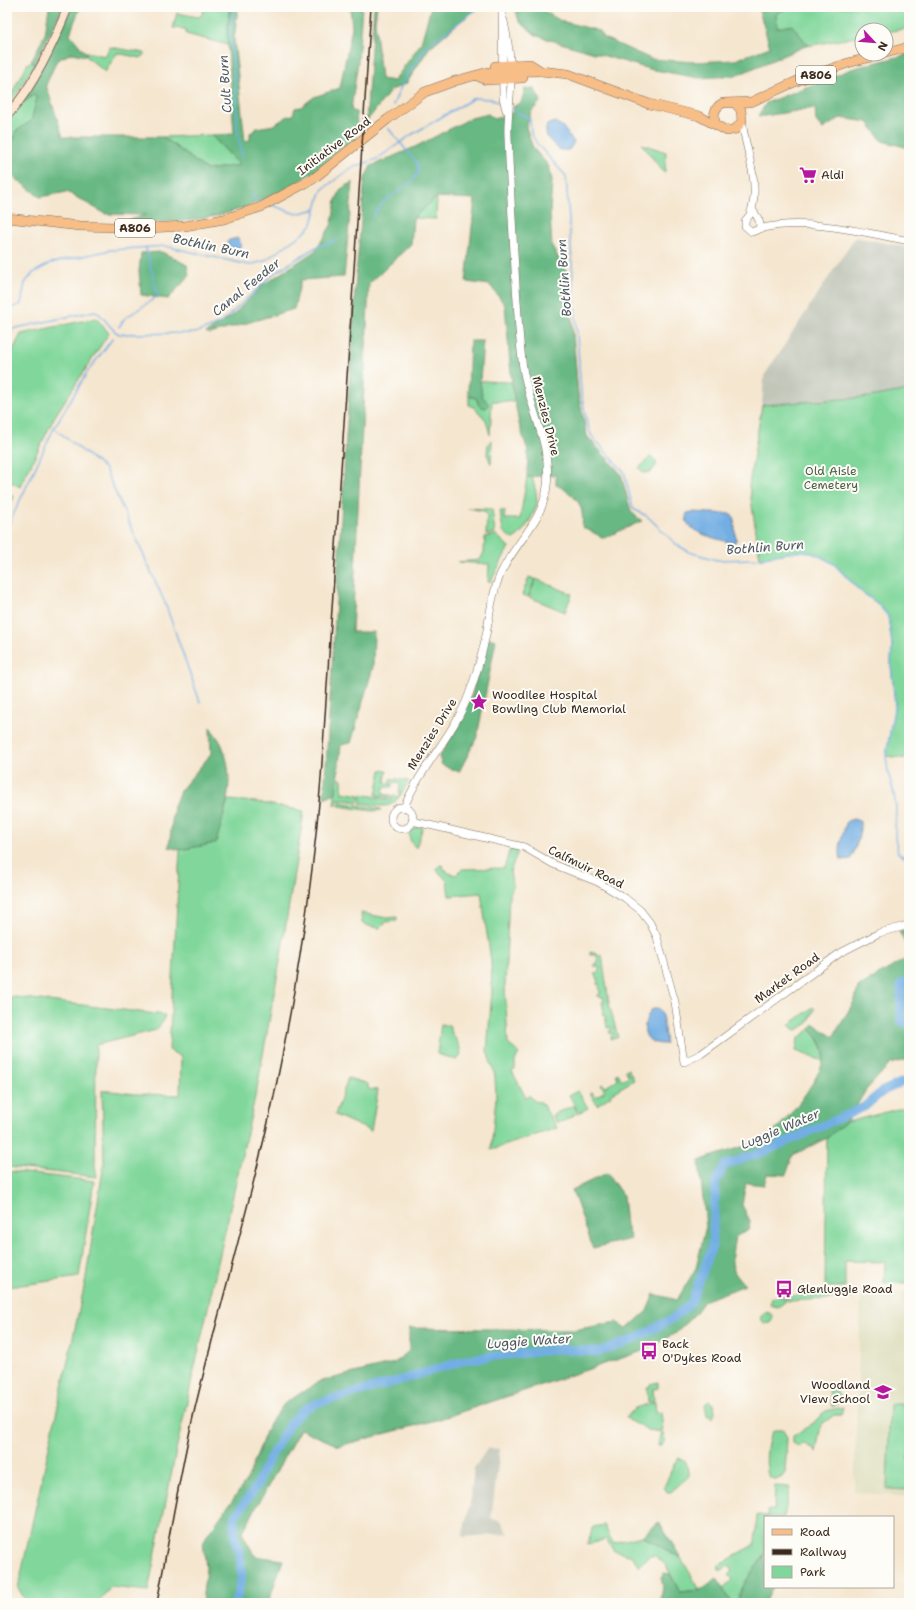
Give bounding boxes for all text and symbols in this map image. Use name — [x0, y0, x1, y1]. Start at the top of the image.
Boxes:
north arrow — [854, 22, 894, 62]
text: N — [874, 39, 891, 54]
water label: Cult Burn — [214, 54, 236, 114]
road number: A806 — [796, 66, 836, 84]
street label: Initiative Road — [294, 113, 374, 179]
supermarket icon: Aldi — [798, 165, 818, 185]
place label: Aldi — [821, 167, 844, 183]
road number: A806 — [115, 219, 155, 237]
water label: Bothlin Burn — [171, 230, 251, 262]
water label: Bothlin Burn — [553, 238, 575, 318]
water label: Canal Feeder — [208, 254, 284, 320]
street label: Menzies Drive — [528, 375, 564, 458]
park label: Old Aisle Cemetery — [804, 463, 858, 493]
water label: Bothlin Burn — [725, 536, 805, 558]
place label: Woodilee Hospital Bowling Club Memorial — [492, 687, 626, 717]
place icon: Woodilee Hospital Bowling Club Memorial — [469, 692, 489, 712]
street label: Menzies Drive — [404, 695, 460, 773]
street label: Calfmuir Road — [545, 842, 627, 892]
street label: Market Road — [751, 949, 823, 1007]
water label: Luggie Water — [738, 1104, 823, 1153]
bus stop icon: Glenluggie Road — [774, 1279, 794, 1299]
place label: Glenluggie Road — [797, 1281, 893, 1297]
water label: Luggie Water — [486, 1330, 572, 1352]
place label: Back O'Dykes Road — [662, 1336, 742, 1366]
bus stop icon: Back O'Dykes Road — [639, 1341, 659, 1361]
place label: Woodland View School — [800, 1377, 870, 1407]
school or university icon: Woodland View School — [873, 1382, 893, 1402]
legend — [764, 1516, 894, 1588]
text: Road — [800, 1524, 831, 1540]
text: Railway — [800, 1544, 847, 1560]
text: Park — [800, 1564, 826, 1580]

